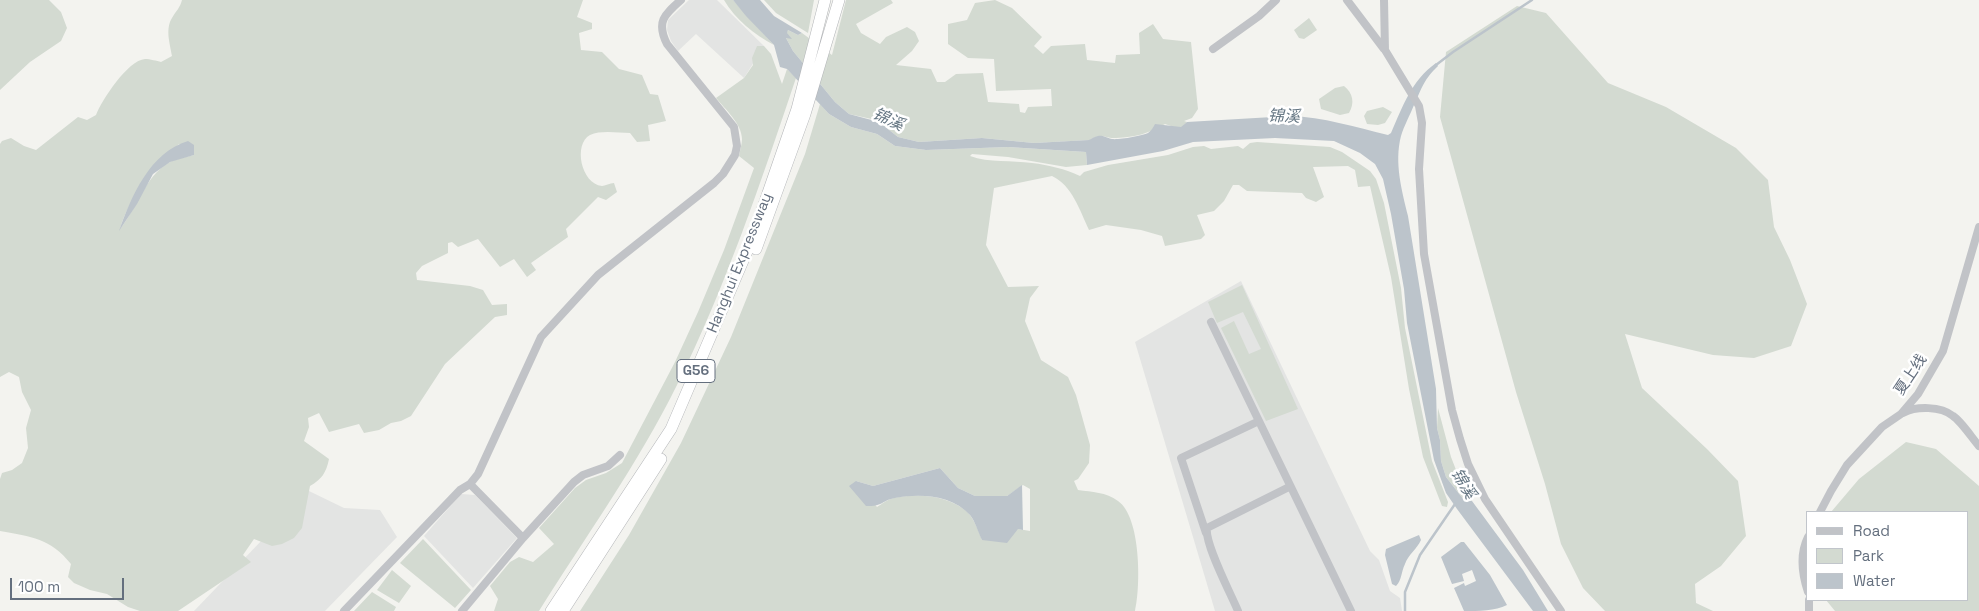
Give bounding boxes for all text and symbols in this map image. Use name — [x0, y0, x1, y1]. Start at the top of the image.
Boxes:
water label: 锦溪 — [869, 105, 907, 135]
water label: 锦溪 — [1268, 107, 1300, 127]
street label: Hanghui Expressway — [704, 190, 776, 336]
street label: 夏上线 — [1891, 351, 1931, 399]
road number: G56 — [677, 360, 715, 382]
water label: 锦溪 — [1447, 465, 1479, 503]
legend — [1806, 511, 1969, 601]
text: Road — [1853, 521, 1890, 540]
text: Park — [1853, 546, 1884, 565]
scale bar — [12, 568, 126, 600]
text: Water — [1853, 571, 1895, 590]
text: 100 m — [18, 577, 60, 596]

